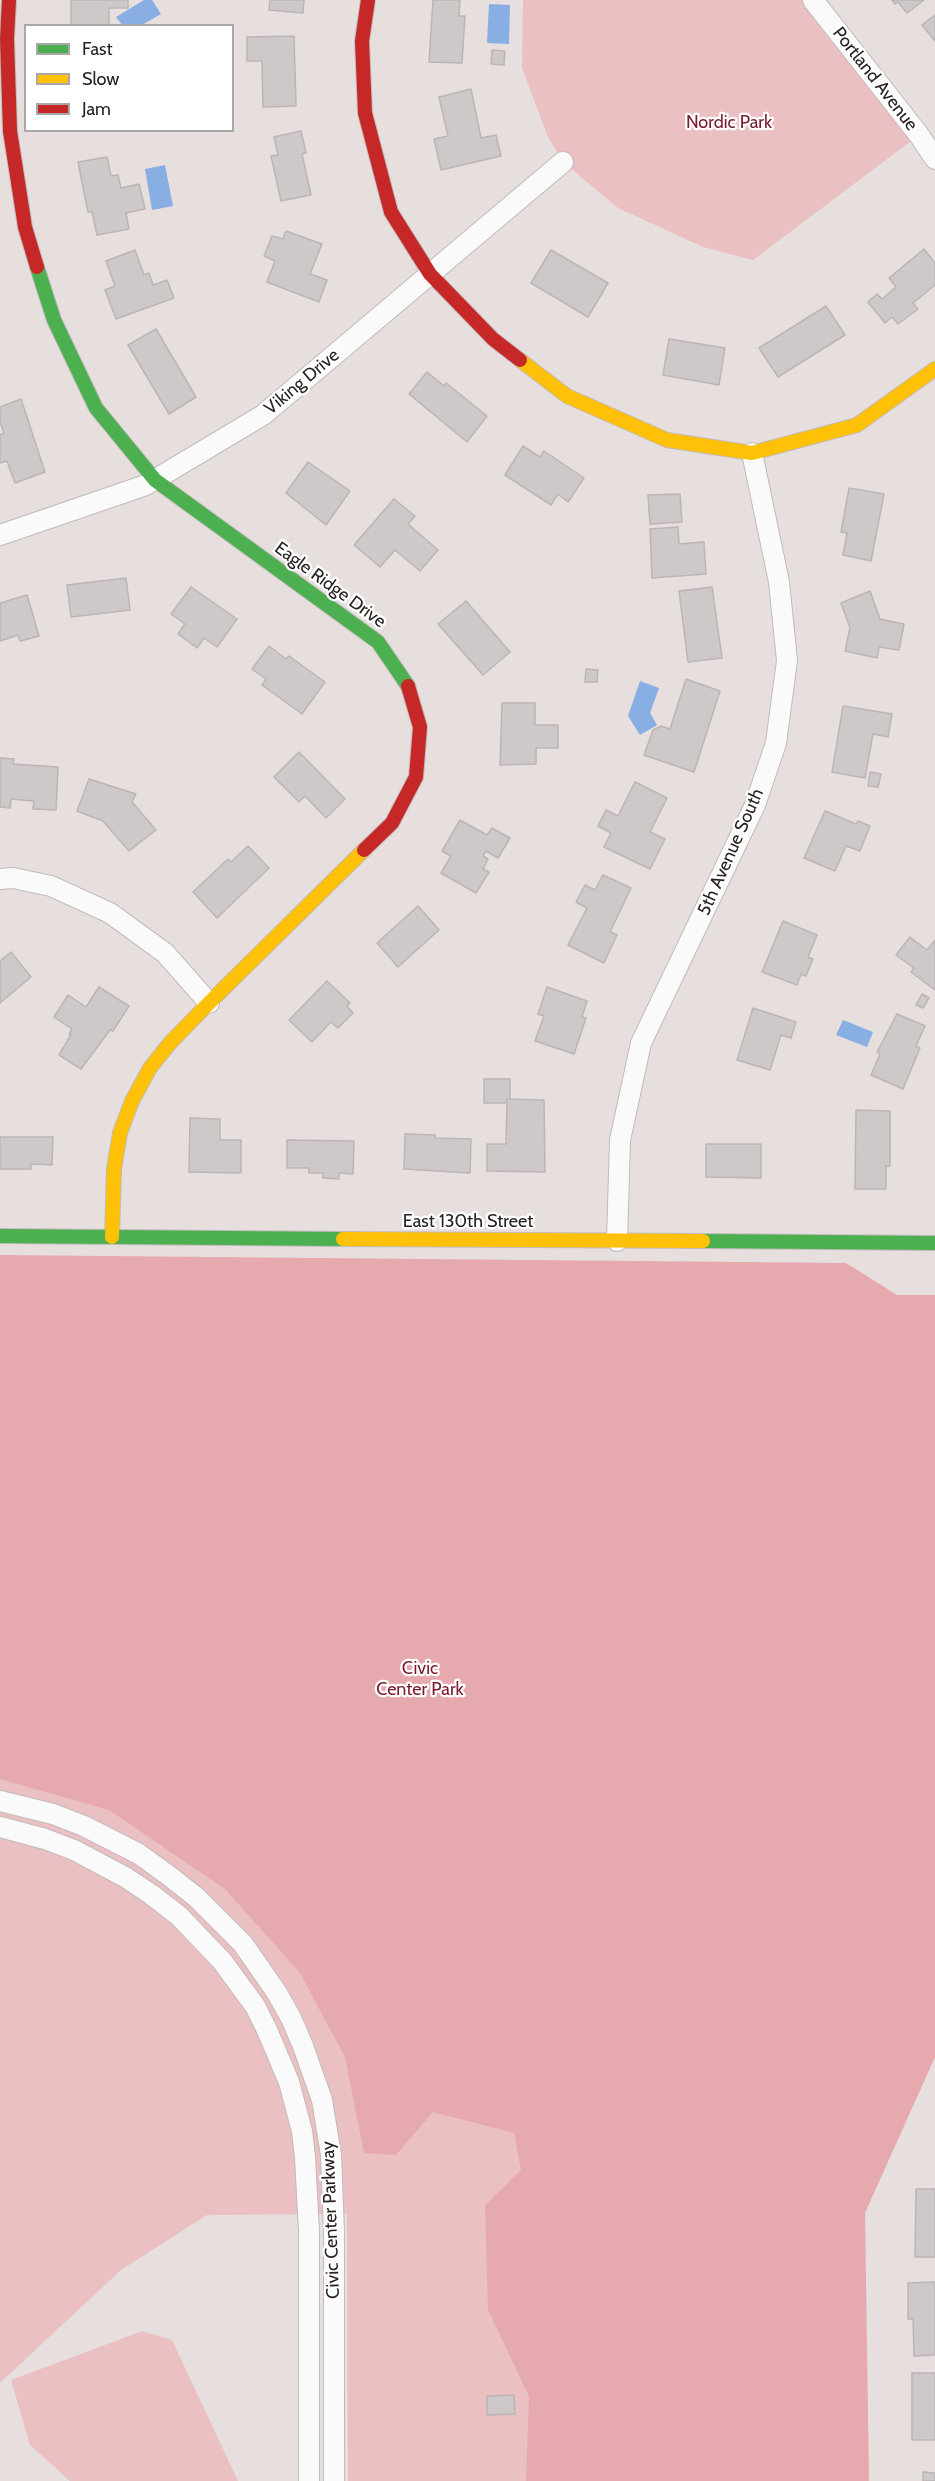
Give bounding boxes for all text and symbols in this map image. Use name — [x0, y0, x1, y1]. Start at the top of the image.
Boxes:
street label: Portland Avenue — [828, 23, 922, 135]
legend — [24, 24, 234, 132]
text: Fast — [82, 38, 113, 60]
text: Slow — [82, 68, 119, 90]
text: Jam — [82, 98, 111, 120]
park label: Nordic Park — [686, 112, 772, 134]
street label: Viking Drive — [260, 345, 344, 419]
street label: Eagle Ridge Drive — [270, 537, 390, 633]
street label: 5th Avenue South — [693, 785, 769, 919]
street label: East 130th Street — [403, 1211, 533, 1233]
park label: Civic Center Park — [376, 1658, 464, 1700]
street label: Civic Center Parkway — [317, 2141, 345, 2299]

